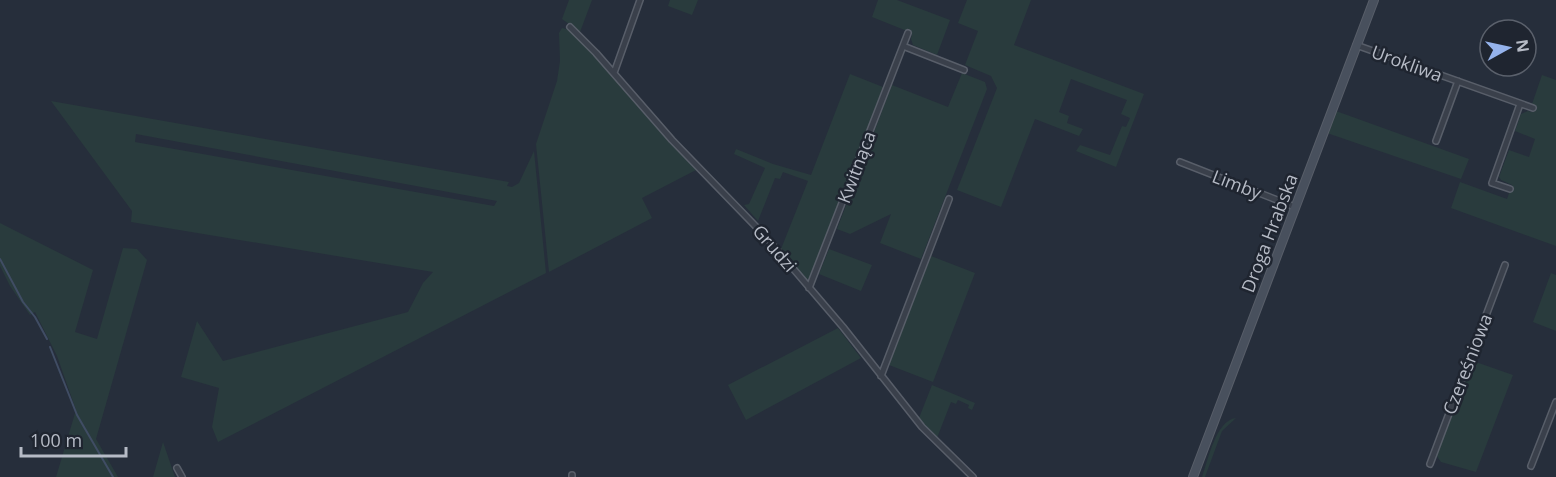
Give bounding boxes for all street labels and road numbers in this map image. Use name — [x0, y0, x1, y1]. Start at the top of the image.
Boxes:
street label: Urokliwa — [1368, 39, 1446, 87]
street label: Kwitnąca — [831, 127, 881, 207]
street label: Limby — [1209, 164, 1266, 205]
street label: Droga Hrabska — [1235, 170, 1303, 296]
street label: Grudzi — [748, 219, 802, 277]
street label: Czereśniowa — [1437, 310, 1497, 418]

